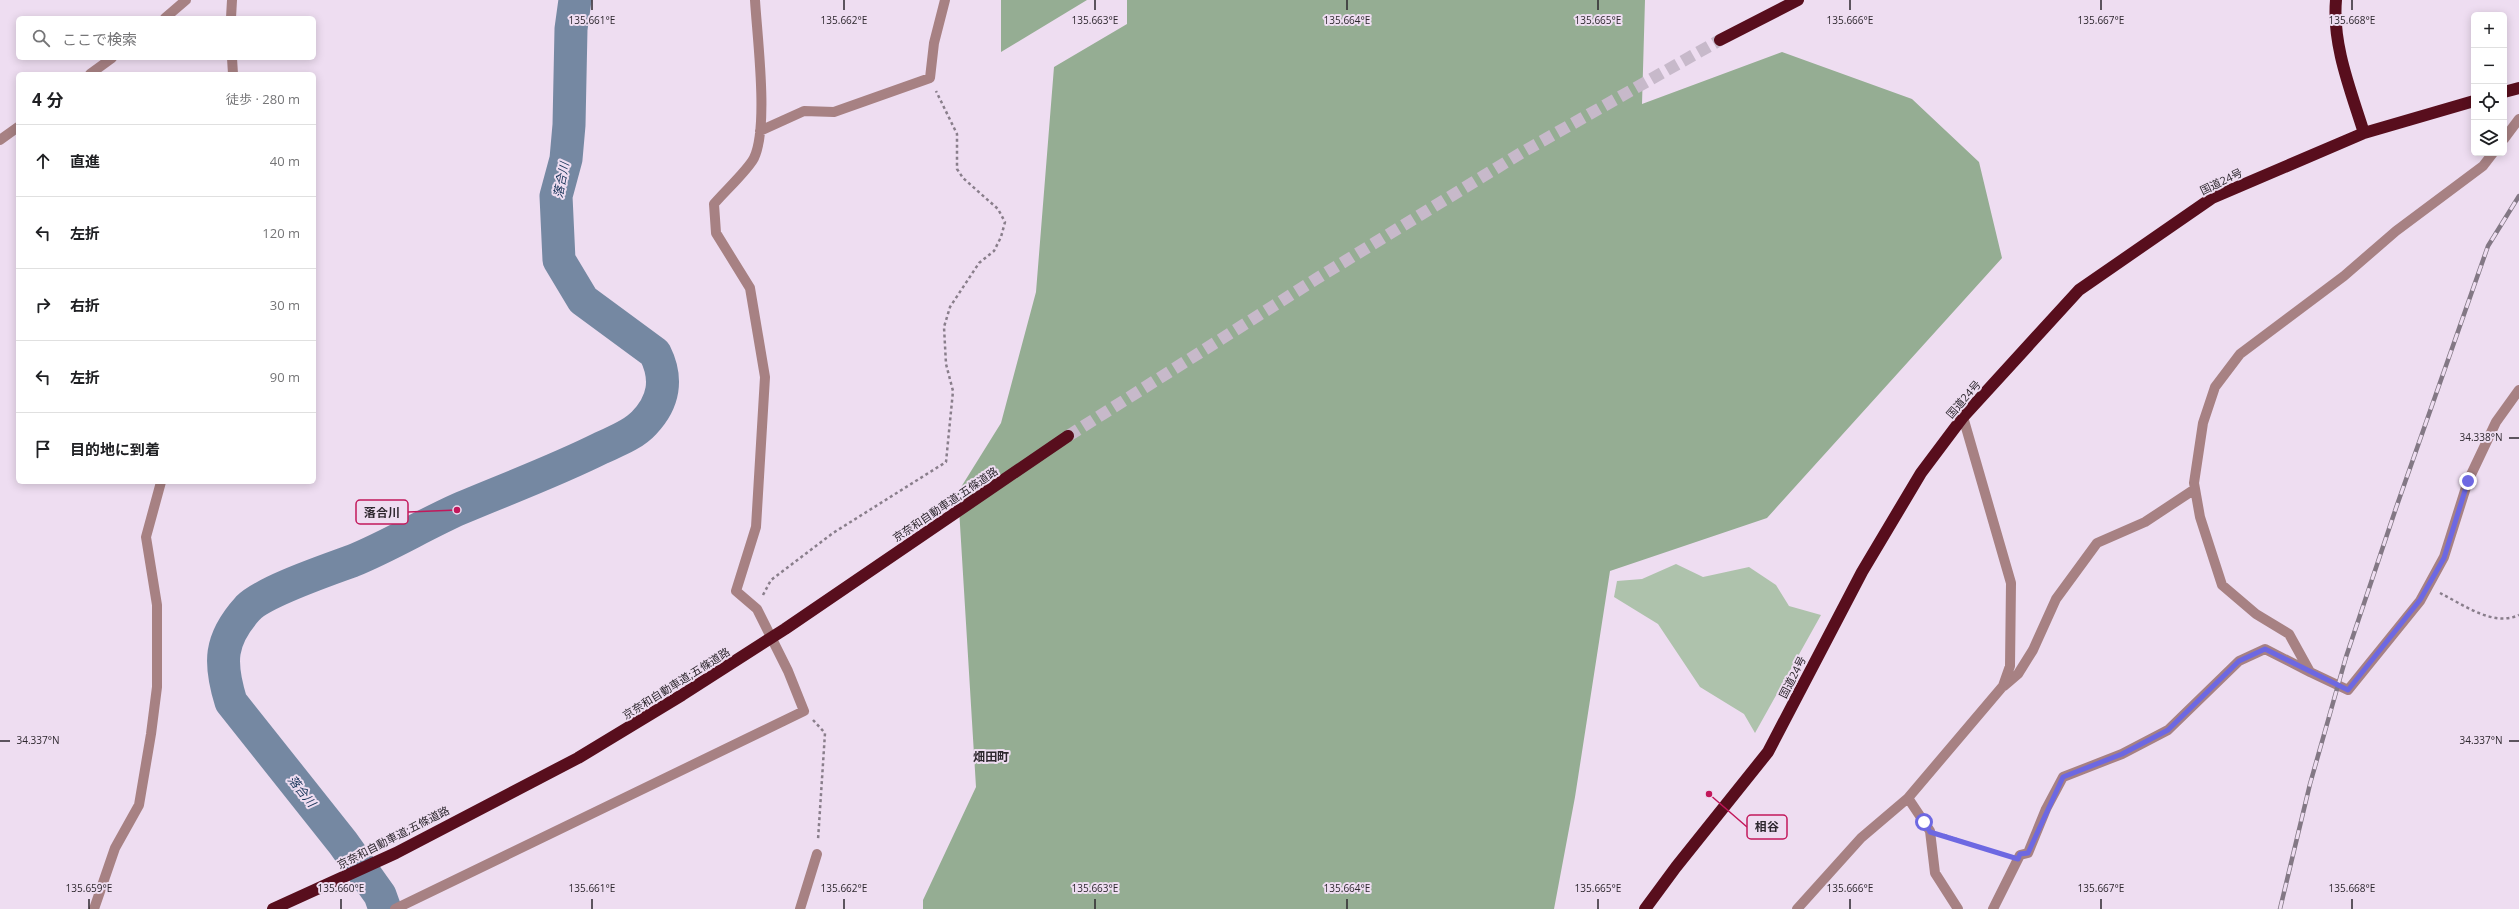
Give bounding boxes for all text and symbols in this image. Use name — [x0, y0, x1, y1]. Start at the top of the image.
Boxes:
map controls — [2471, 12, 2507, 156]
button: + — [2471, 12, 2507, 48]
text: 135.661°E — [569, 13, 615, 27]
text: 135.662°E — [821, 13, 867, 27]
text: 135.663°E — [1072, 13, 1118, 27]
text: 135.664°E — [1324, 13, 1370, 27]
text: 135.665°E — [1575, 13, 1621, 27]
text: 135.666°E — [1827, 13, 1873, 27]
text: 135.667°E — [2078, 13, 2124, 27]
text: 135.668°E — [2329, 13, 2375, 27]
search box — [16, 16, 316, 60]
icon: search — [30, 27, 52, 49]
text: ここで検索 — [62, 29, 137, 49]
button: − — [2471, 48, 2507, 84]
button: locate — [2471, 84, 2507, 120]
text: 4 分 — [32, 88, 63, 111]
text: 徒歩 · 280 m — [226, 90, 300, 108]
button: layers — [2471, 120, 2507, 156]
icon: ahead — [32, 150, 54, 172]
text: 直進 — [70, 151, 100, 171]
text: 40 m — [270, 152, 300, 170]
water label: 落合川 — [549, 159, 573, 199]
street label: 国道24号 — [2197, 164, 2245, 198]
icon: left — [32, 222, 54, 244]
text: 左折 — [70, 223, 100, 243]
text: 120 m — [262, 224, 300, 242]
icon: right — [32, 294, 54, 316]
text: 右折 — [70, 295, 100, 315]
text: 30 m — [270, 296, 300, 314]
icon: left — [32, 366, 54, 388]
text: 左折 — [70, 367, 100, 387]
text: 90 m — [270, 368, 300, 386]
street label: 国道24号 — [1942, 377, 1984, 421]
text: 34.338°N — [2459, 430, 2503, 444]
icon: arrive — [32, 438, 54, 460]
text: 目的地に到着 — [70, 439, 160, 459]
street label: 京奈和自動車道;五條道路 — [889, 463, 1001, 545]
route end — [2459, 472, 2477, 490]
callout: 落合川 — [356, 500, 408, 524]
text: 落合川 — [364, 504, 400, 521]
street label: 京奈和自動車道;五條道路 — [619, 644, 733, 722]
street label: 国道24号 — [1775, 653, 1809, 701]
text: 34.337°N — [16, 733, 60, 747]
text: 34.337°N — [2459, 733, 2503, 747]
district label: 畑田町 — [973, 748, 1009, 765]
water label: 落合川 — [284, 772, 321, 812]
street label: 京奈和自動車道;五條道路 — [334, 802, 452, 872]
route start — [1915, 813, 1933, 831]
callout: 相谷 — [1747, 815, 1787, 839]
text: 相谷 — [1755, 818, 1779, 835]
text: 135.659°E — [66, 881, 112, 895]
text: 135.660°E — [318, 881, 364, 895]
text: 135.661°E — [569, 881, 615, 895]
text: 135.662°E — [821, 881, 867, 895]
text: 135.663°E — [1072, 881, 1118, 895]
text: 135.664°E — [1324, 881, 1370, 895]
text: 135.665°E — [1575, 881, 1621, 895]
text: 135.666°E — [1827, 881, 1873, 895]
text: 135.667°E — [2078, 881, 2124, 895]
text: 135.668°E — [2329, 881, 2375, 895]

